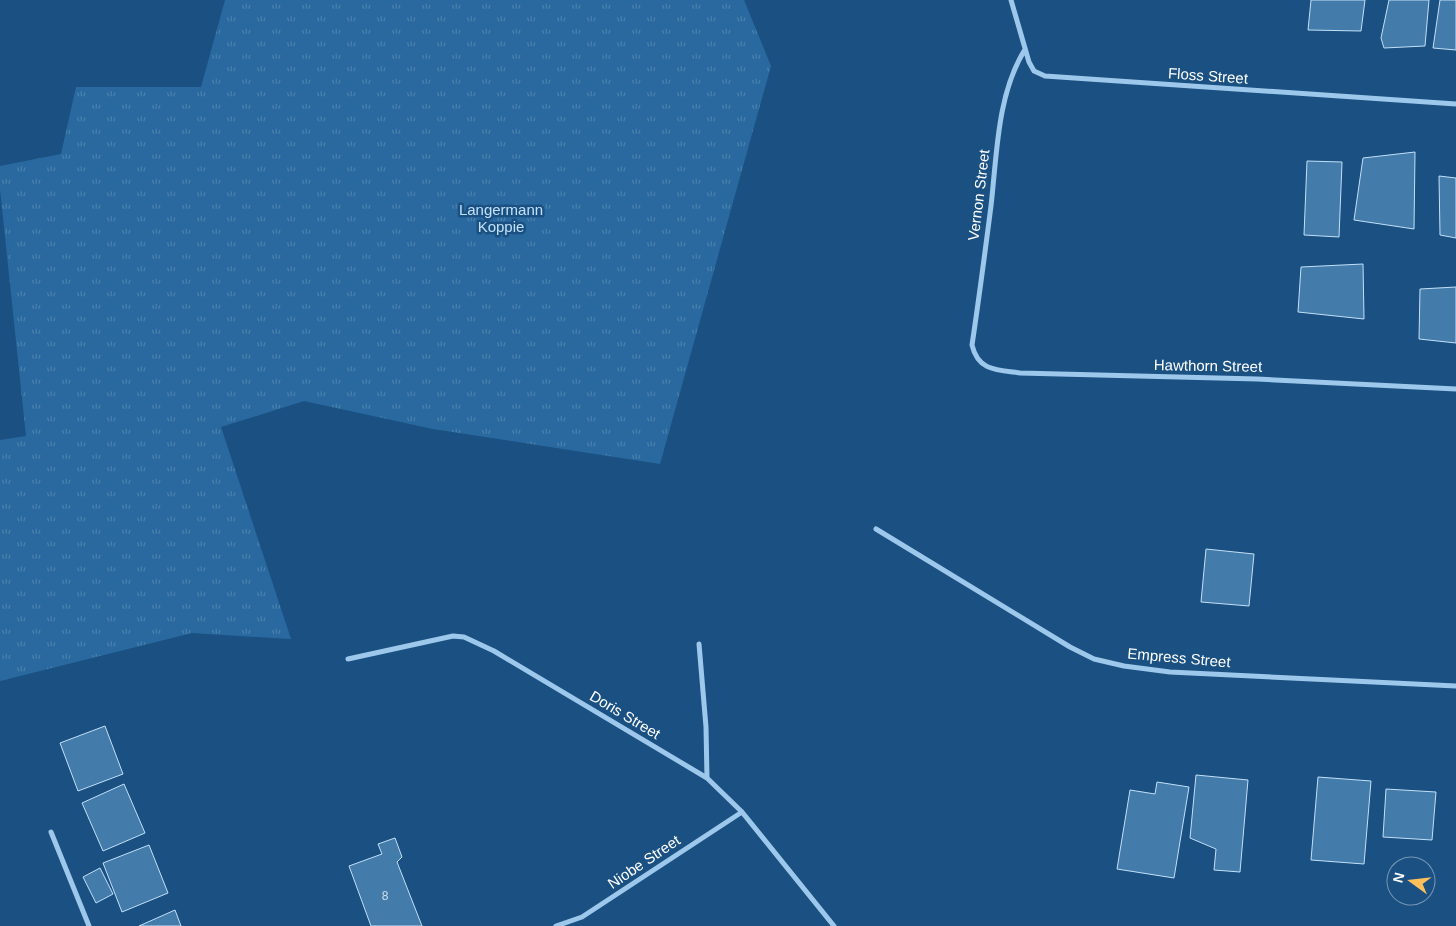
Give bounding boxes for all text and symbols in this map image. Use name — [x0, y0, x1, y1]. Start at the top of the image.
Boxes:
street label: Floss Street — [1168, 64, 1249, 87]
street label: Vernon Street — [964, 148, 993, 242]
park label: Langermann Koppie — [459, 201, 543, 235]
street label: Hawthorn Street — [1154, 356, 1263, 375]
street label: Empress Street — [1127, 645, 1232, 671]
street label: Doris Street — [587, 687, 664, 743]
street label: Niobe Street — [604, 831, 684, 892]
north arrow — [1386, 856, 1436, 906]
text: N — [1389, 871, 1407, 885]
house number: 8 — [382, 889, 389, 903]

